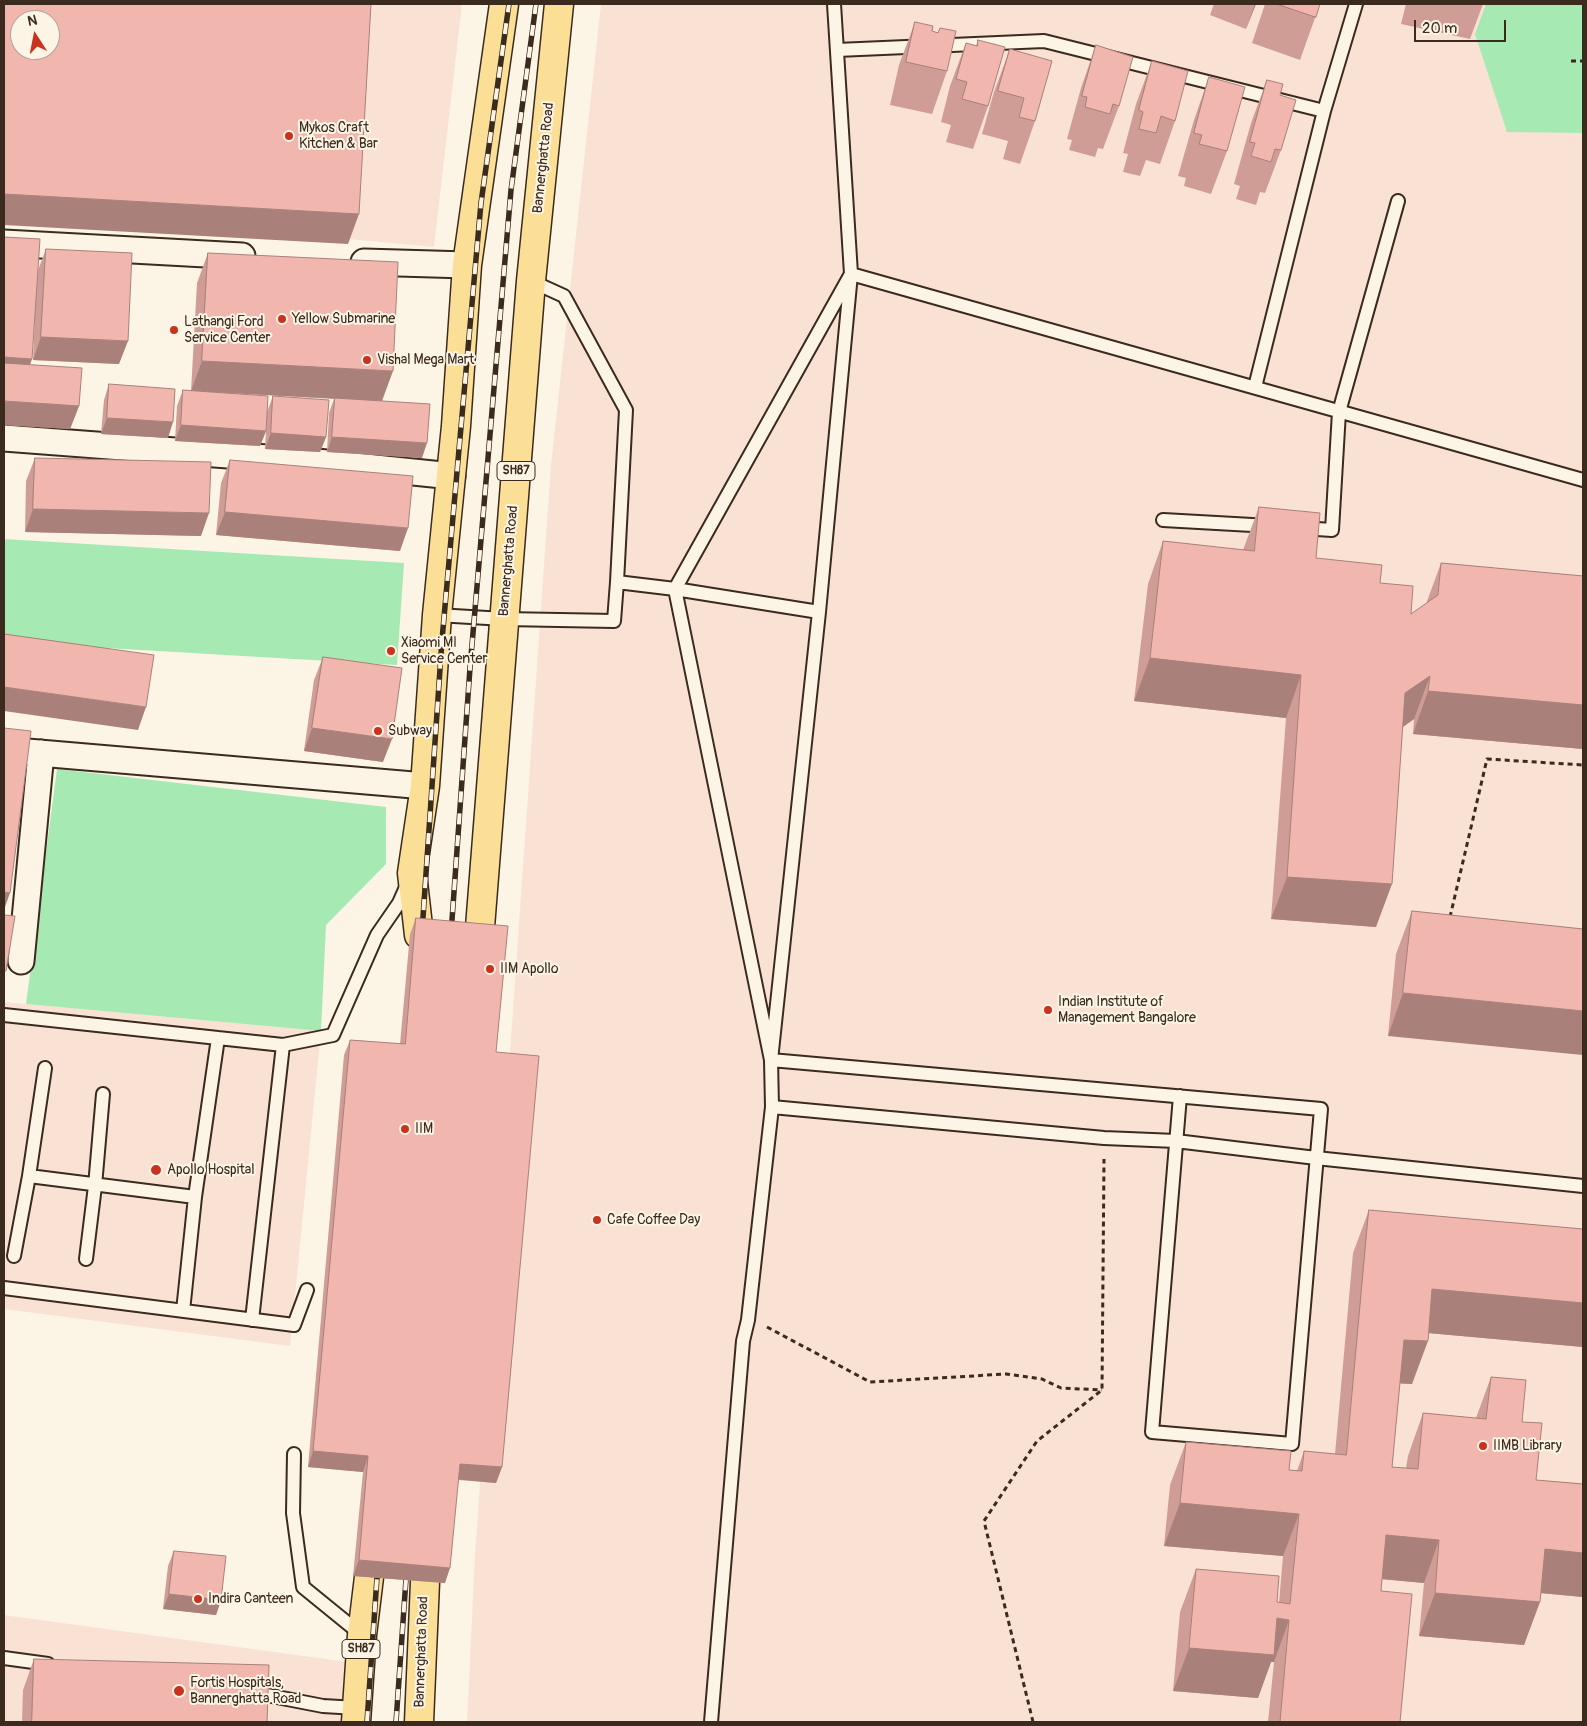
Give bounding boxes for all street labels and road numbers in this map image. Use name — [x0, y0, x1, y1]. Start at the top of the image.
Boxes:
street label: Bannerghatta Road — [530, 102, 558, 214]
road number: SH87 — [497, 462, 535, 481]
street label: Bannerghatta Road — [496, 505, 522, 617]
street label: Bannerghatta Road — [412, 1596, 432, 1708]
road number: SH87 — [342, 1640, 380, 1658]

